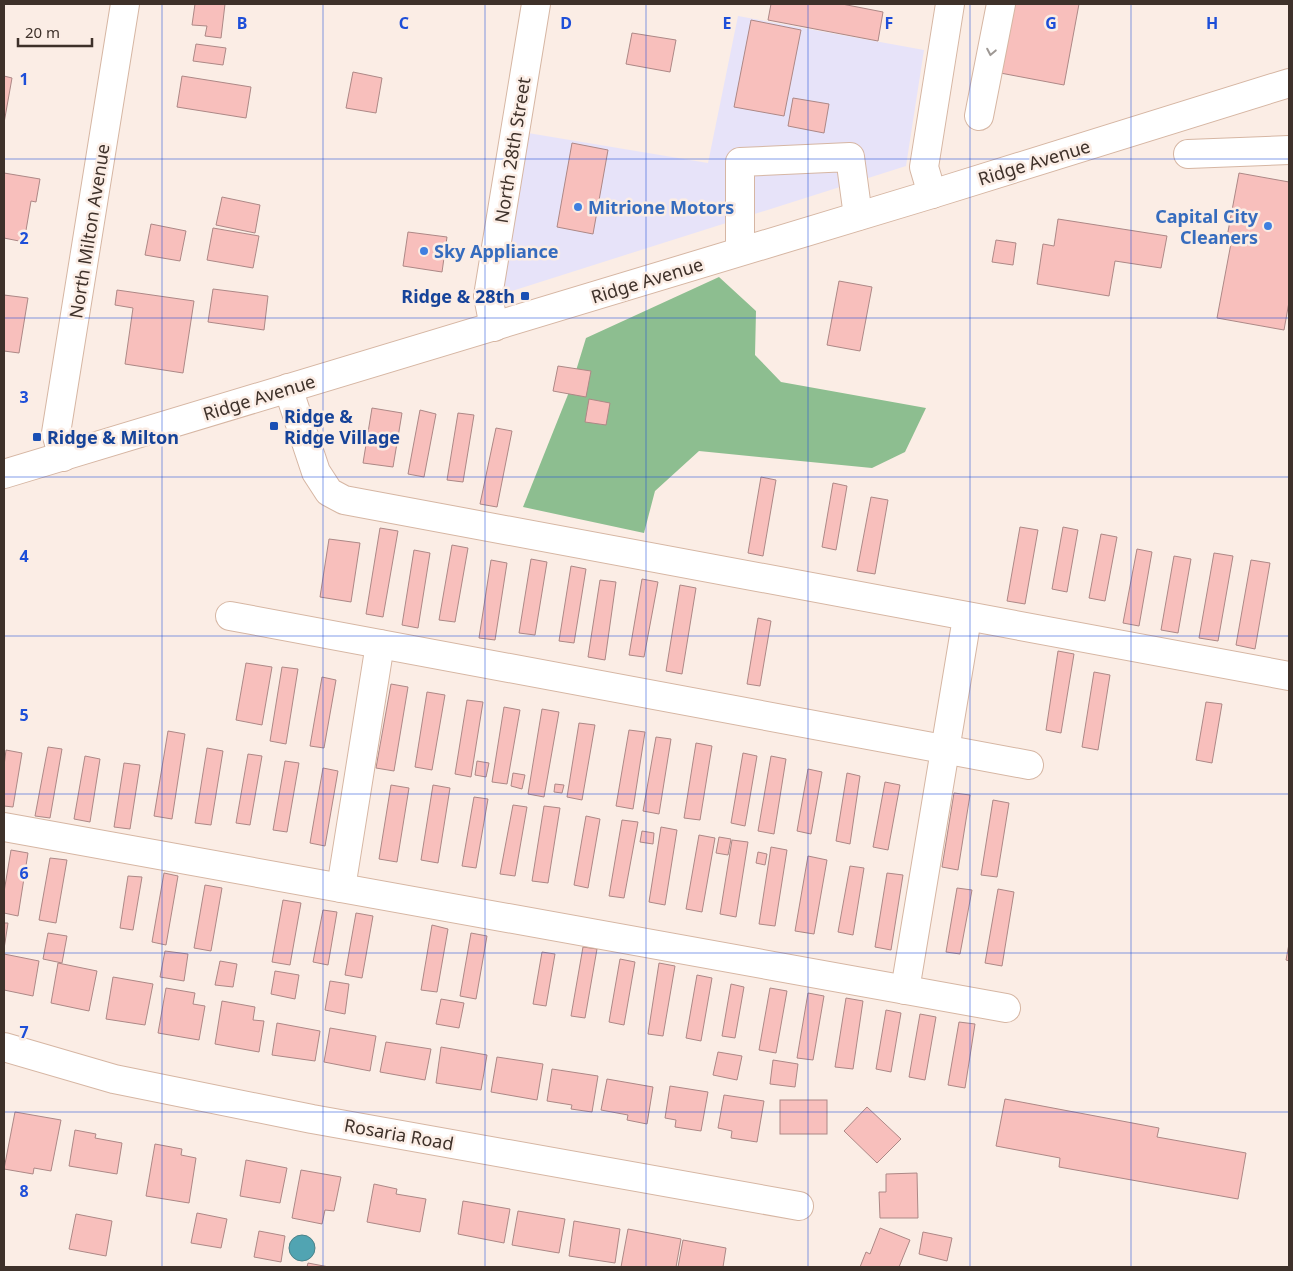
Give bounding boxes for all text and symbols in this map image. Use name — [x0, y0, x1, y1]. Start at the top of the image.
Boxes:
text: B — [237, 12, 247, 34]
text: C — [399, 12, 409, 34]
text: D — [560, 12, 572, 34]
text: E — [723, 12, 732, 34]
text: F — [885, 12, 893, 34]
text: G — [1045, 12, 1057, 34]
text: H — [1206, 12, 1218, 34]
scale bar — [18, 15, 91, 47]
text: 20 m — [25, 22, 60, 42]
one-way arrow — [987, 47, 997, 56]
text: 1 — [19, 68, 29, 90]
street label: North 28th Street — [489, 75, 535, 225]
street label: Ridge Avenue — [975, 134, 1093, 190]
street label: North Milton Avenue — [63, 142, 115, 320]
place label: Mitrione Motors — [588, 195, 734, 219]
marker: Mitrione Motors — [572, 201, 584, 213]
place label: Capital City Cleaners — [1155, 204, 1259, 249]
marker: Capital City Cleaners — [1262, 220, 1274, 232]
text: 2 — [19, 227, 29, 249]
place label: Sky Appliance — [434, 239, 559, 263]
marker: Sky Appliance — [418, 245, 430, 257]
street label: Ridge Avenue — [588, 252, 706, 308]
place label: Ridge & 28th — [401, 284, 515, 308]
marker: Ridge & 28th — [519, 290, 531, 302]
street label: Ridge Avenue — [200, 369, 318, 425]
text: 3 — [19, 386, 29, 408]
place label: Ridge & Ridge Village — [284, 404, 400, 449]
marker: Ridge & Ridge Village — [268, 420, 280, 432]
place label: Ridge & Milton — [47, 425, 179, 449]
marker: Ridge & Milton — [31, 431, 43, 443]
text: 4 — [19, 545, 29, 567]
text: 5 — [19, 704, 29, 726]
text: 6 — [19, 862, 29, 884]
text: 7 — [19, 1021, 29, 1043]
street label: Rosaria Road — [342, 1113, 456, 1155]
text: 8 — [19, 1180, 29, 1202]

